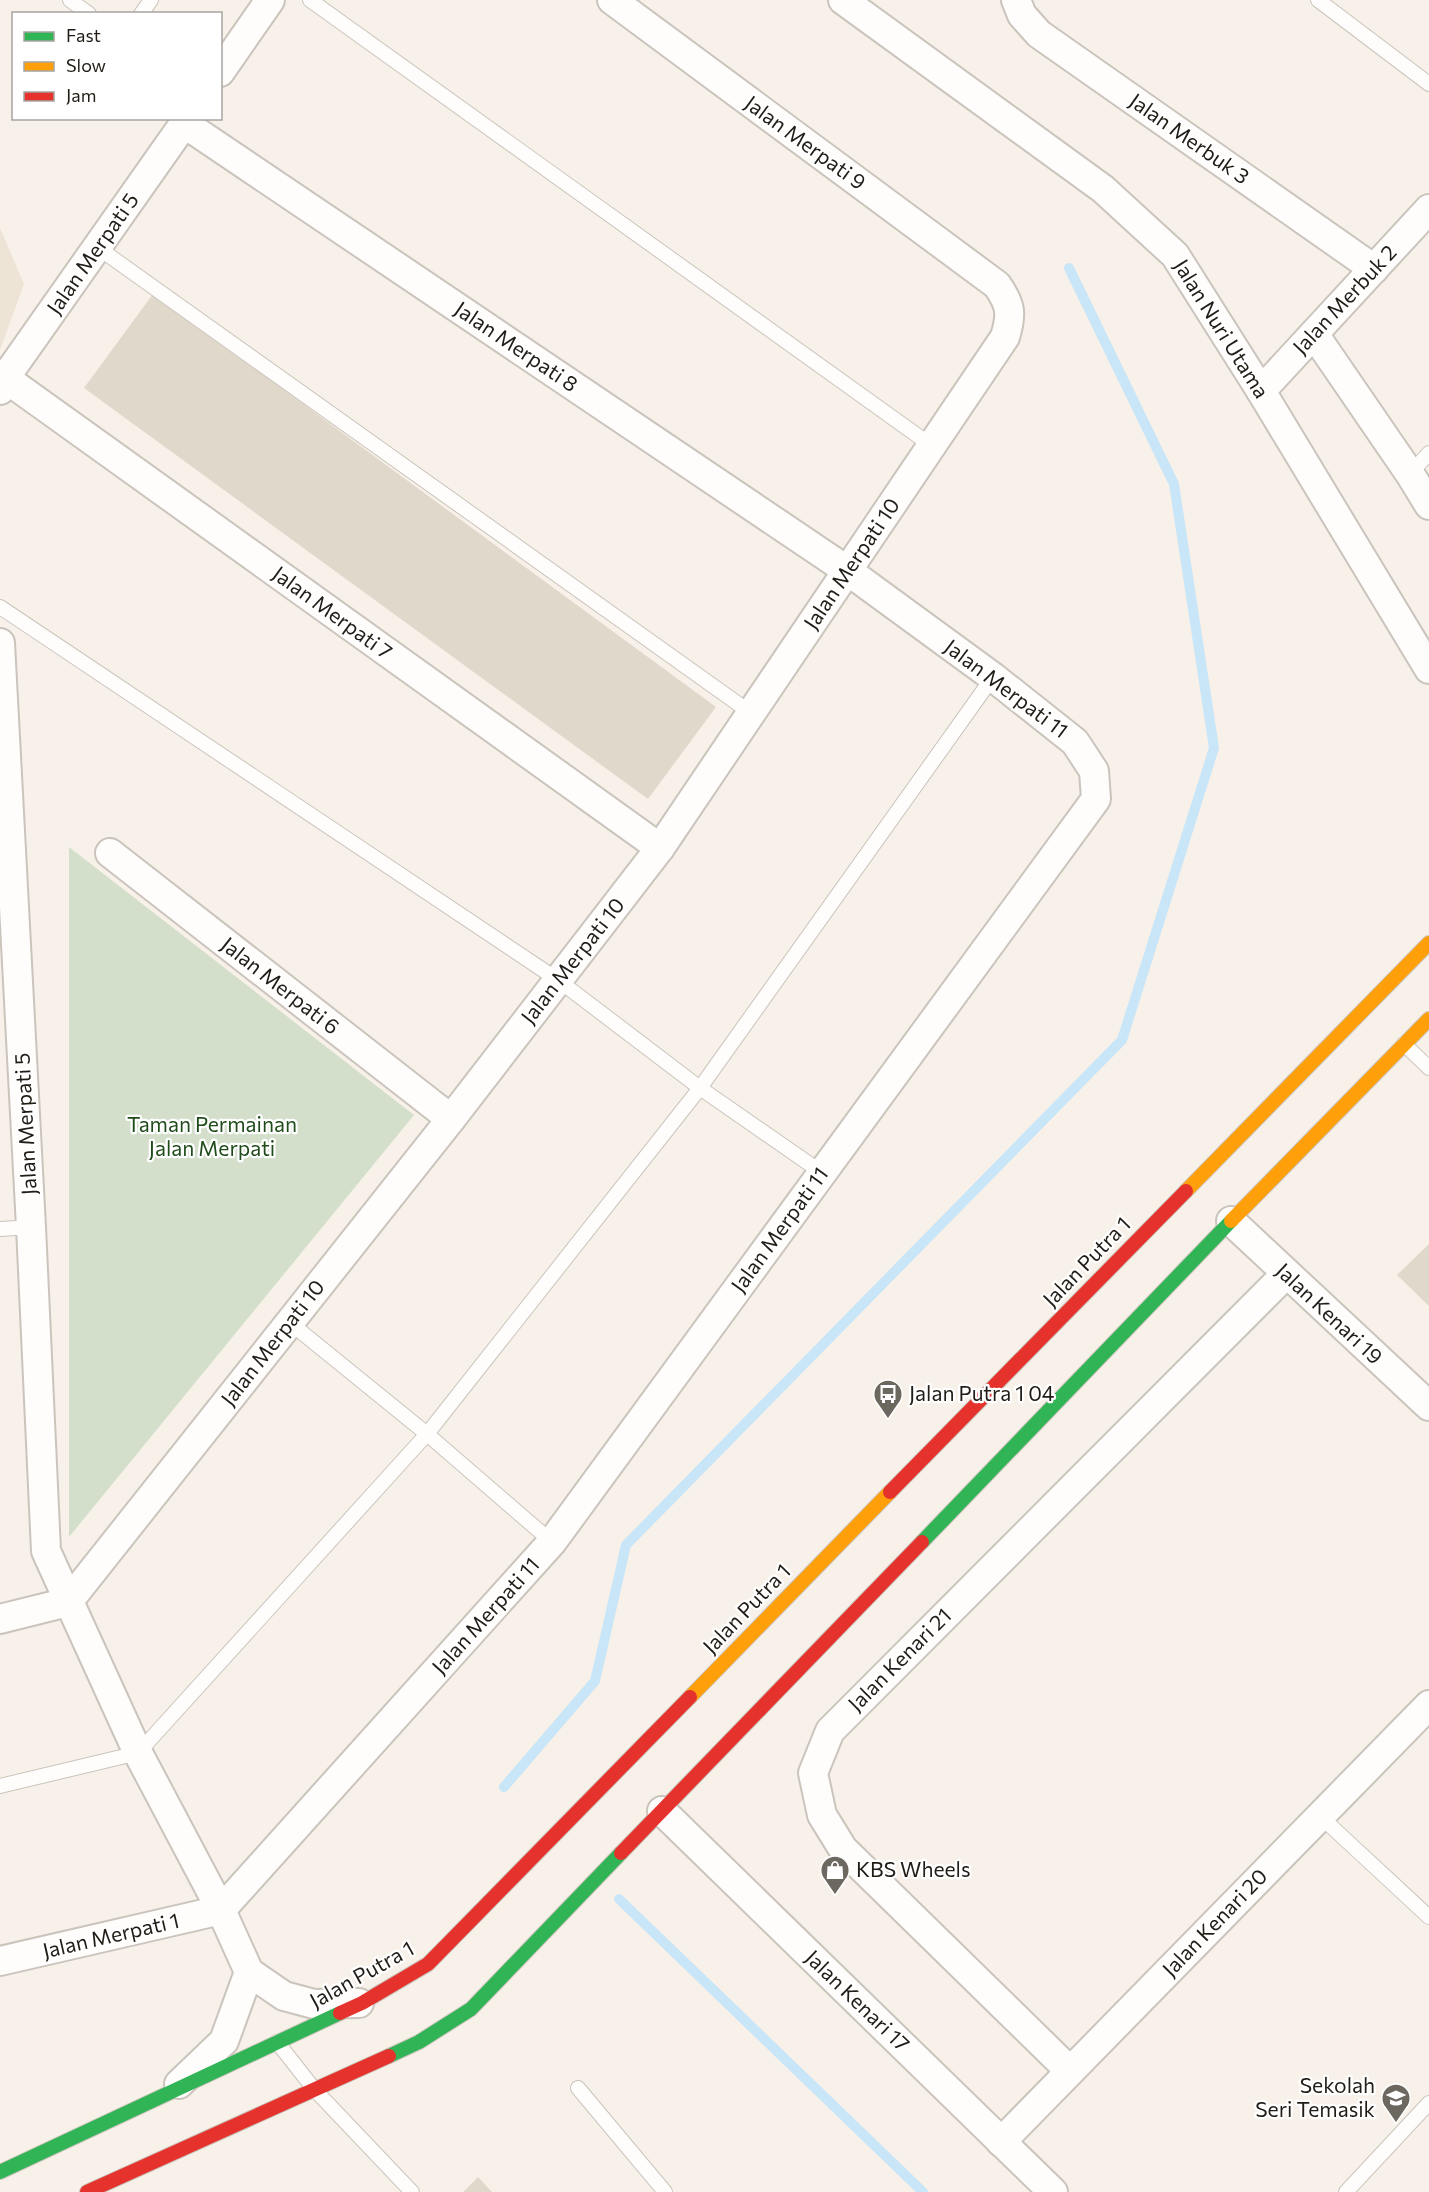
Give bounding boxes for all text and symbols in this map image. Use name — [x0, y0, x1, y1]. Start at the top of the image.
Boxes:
legend — [12, 12, 222, 120]
text: Fast — [66, 24, 101, 46]
text: Slow — [66, 54, 106, 76]
text: Jam — [66, 84, 96, 106]
street label: Jalan Merbuk 3 — [1125, 87, 1255, 188]
street label: Jalan Merpati 9 — [741, 90, 871, 194]
street label: Jalan Merpati 5 — [41, 188, 143, 319]
street label: Jalan Merbuk 2 — [1287, 239, 1401, 359]
street label: Jalan Nuri Utama — [1170, 254, 1275, 402]
street label: Jalan Merpati 8 — [451, 295, 583, 396]
street label: Jalan Merpati 10 — [798, 493, 904, 634]
street label: Jalan Merpati 7 — [268, 560, 397, 663]
street label: Jalan Merpati 11 — [940, 633, 1074, 742]
street label: Jalan Merpati 10 — [515, 892, 629, 1028]
street label: Jalan Merpati 6 — [217, 931, 345, 1039]
street label: Jalan Merpati 5 — [8, 1052, 41, 1196]
park label: Taman Permainan Jalan Merpati — [127, 1111, 297, 1160]
street label: Jalan Merpati 11 — [725, 1162, 833, 1296]
street label: Jalan Putra 1 — [1037, 1211, 1135, 1311]
street label: Jalan Kenari 19 — [1272, 1257, 1388, 1369]
street label: Jalan Merpati 10 — [215, 1274, 329, 1410]
bus stop icon: Jalan Putra 1 04 — [872, 1378, 904, 1420]
place label: Jalan Putra 1 04 — [909, 1380, 1055, 1405]
street label: Jalan Merpati 11 — [426, 1552, 544, 1678]
street label: Jalan Putra 1 — [697, 1558, 795, 1658]
street label: Jalan Kenari 21 — [842, 1602, 956, 1716]
shop icon: KBS Wheels — [819, 1854, 851, 1896]
place label: KBS Wheels — [856, 1856, 970, 1881]
street label: Jalan Kenari 20 — [1156, 1863, 1272, 1981]
street label: Jalan Merpati 1 — [40, 1907, 181, 1962]
street label: Jalan Putra 1 — [305, 1935, 418, 2013]
street label: Jalan Kenari 17 — [801, 1944, 915, 2056]
place label: Sekolah Seri Temasik — [1255, 2072, 1375, 2121]
school or university icon: Sekolah Seri Temasik — [1380, 2082, 1412, 2124]

